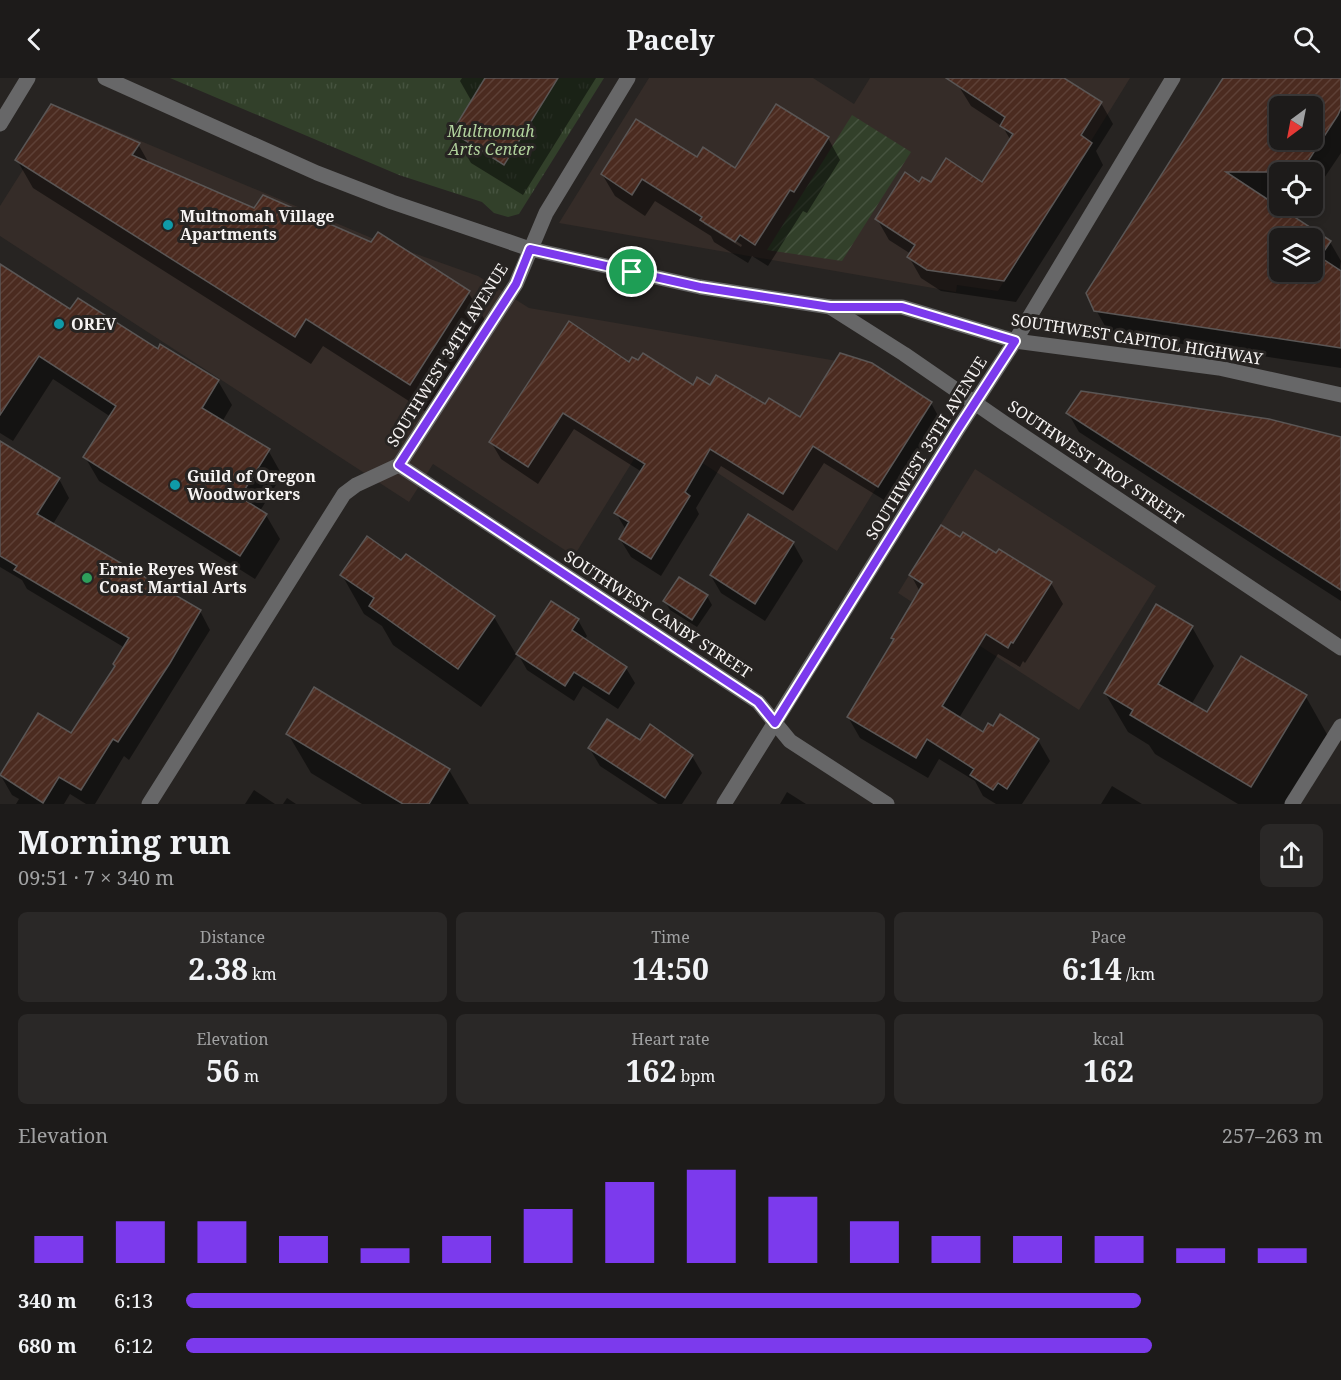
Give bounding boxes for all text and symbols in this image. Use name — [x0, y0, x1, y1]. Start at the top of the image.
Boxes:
text: Pacely — [626, 21, 715, 58]
icon: back — [18, 23, 51, 56]
icon: search — [1290, 23, 1323, 56]
north arrow — [1269, 96, 1323, 150]
map controls — [1269, 96, 1323, 282]
park label: Multnomah Arts Center — [446, 120, 535, 160]
button: locate — [1269, 162, 1323, 216]
place label: Multnomah Village Apartments — [180, 205, 335, 245]
marker: Multnomah Village Apartments — [161, 218, 175, 232]
button: layers — [1269, 228, 1323, 282]
pin — [606, 246, 657, 297]
icon: arrive — [615, 255, 648, 288]
street label: SOUTHWEST 34TH AVENUE — [381, 259, 513, 451]
street label: SOUTHWEST CAPITOL HIGHWAY — [1010, 308, 1265, 370]
place label: OREV — [71, 313, 117, 335]
marker: OREV — [52, 317, 66, 331]
street label: SOUTHWEST 35TH AVENUE — [860, 352, 992, 544]
street label: SOUTHWEST TROY STREET — [1004, 395, 1188, 529]
place label: Guild of Oregon Woodworkers — [187, 465, 316, 505]
marker: Guild of Oregon Woodworkers — [168, 478, 182, 492]
street label: SOUTHWEST CANBY STREET — [560, 545, 756, 683]
place label: Ernie Reyes West Coast Martial Arts — [99, 558, 247, 598]
marker: Ernie Reyes West Coast Martial Arts — [80, 571, 94, 585]
text: Morning run — [18, 819, 231, 864]
button: share — [1260, 824, 1323, 887]
text: 09:51 · 7 × 340 m — [18, 864, 174, 891]
text: Distance — [200, 926, 265, 948]
text: Time — [651, 926, 690, 948]
text: Pace — [1091, 926, 1126, 948]
text: 2.38 — [188, 948, 248, 989]
text: 14:50 — [632, 948, 709, 989]
text: 6:14 — [1062, 948, 1122, 989]
text: km — [248, 963, 277, 985]
text: /km — [1122, 963, 1155, 985]
text: Elevation — [196, 1028, 269, 1050]
text: Heart rate — [631, 1028, 710, 1050]
text: kcal — [1093, 1028, 1124, 1050]
text: 56 — [206, 1050, 240, 1091]
text: 162 — [626, 1050, 676, 1091]
text: 162 — [1083, 1050, 1134, 1091]
text: m — [240, 1065, 259, 1087]
text: bpm — [676, 1065, 715, 1087]
text: Elevation — [18, 1122, 108, 1149]
text: 257–263 m — [1222, 1122, 1323, 1149]
text: 340 m — [18, 1287, 77, 1314]
text: 6:13 — [114, 1287, 153, 1314]
text: 680 m — [18, 1332, 77, 1359]
text: 6:12 — [114, 1332, 153, 1359]

